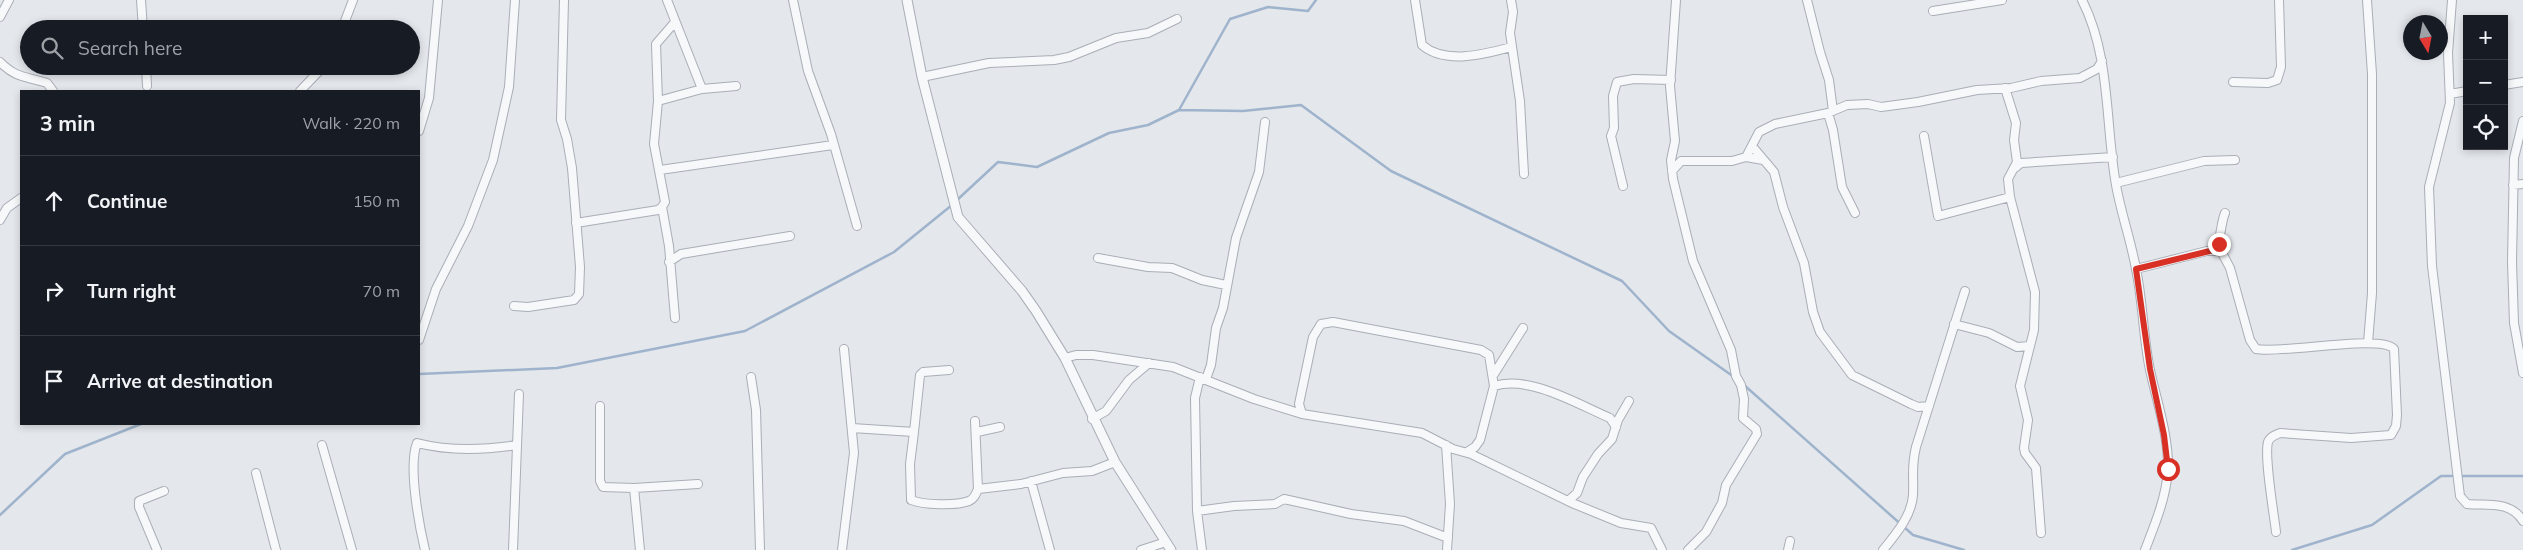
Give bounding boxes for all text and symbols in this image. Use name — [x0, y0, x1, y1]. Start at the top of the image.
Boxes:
north arrow — [2403, 15, 2448, 60]
map controls — [2463, 15, 2508, 150]
button: + — [2463, 15, 2508, 60]
search box — [20, 20, 420, 75]
icon: search — [38, 34, 66, 62]
text: Search here — [78, 36, 182, 60]
button: − — [2463, 60, 2508, 105]
button: locate — [2463, 105, 2508, 150]
text: 3 min — [40, 110, 95, 136]
text: Walk · 220 m — [302, 113, 400, 133]
icon: ahead — [40, 187, 68, 215]
text: Continue — [87, 189, 167, 213]
text: 150 m — [353, 191, 400, 211]
route end — [2208, 233, 2231, 256]
icon: right — [40, 277, 68, 305]
text: Turn right — [87, 279, 176, 303]
text: 70 m — [363, 281, 400, 301]
icon: arrive — [40, 367, 68, 395]
text: Arrive at destination — [87, 369, 273, 393]
route start — [2157, 458, 2180, 481]

